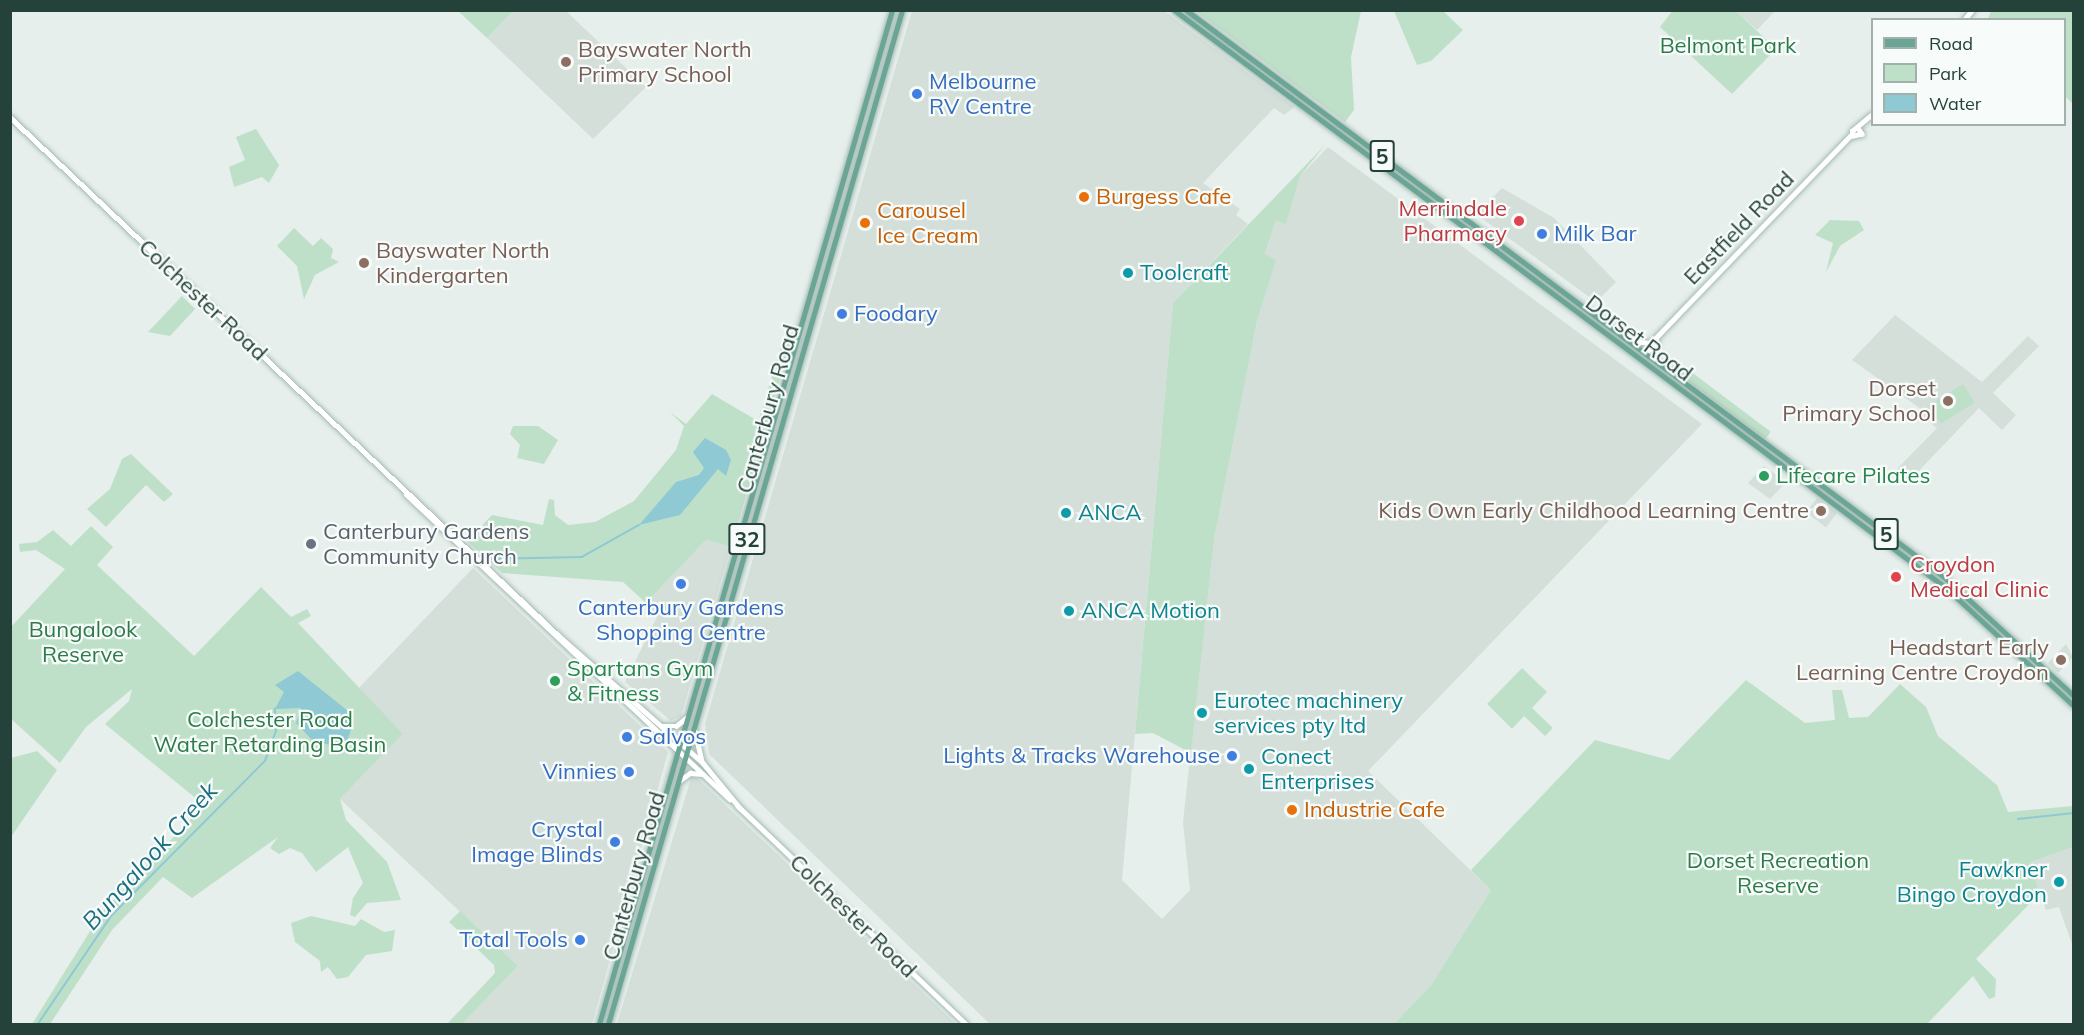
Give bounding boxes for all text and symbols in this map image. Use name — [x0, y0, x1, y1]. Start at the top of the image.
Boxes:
legend — [1871, 18, 2066, 126]
text: Road — [1929, 32, 1973, 55]
park label: Belmont Park — [1660, 33, 1796, 59]
place label: Bayswater North Primary School — [578, 36, 752, 88]
marker: Bayswater North Primary School — [559, 55, 573, 69]
text: Park — [1929, 62, 1967, 85]
place label: Melbourne RV Centre — [929, 68, 1036, 119]
marker: Melbourne RV Centre — [910, 87, 924, 101]
text: Water — [1929, 92, 1981, 115]
road number: 5 — [1368, 138, 1396, 174]
street label: Eastfield Road — [1678, 166, 1800, 290]
place label: Burgess Cafe — [1096, 184, 1231, 210]
marker: Burgess Cafe — [1077, 190, 1091, 204]
place label: Merrindale Pharmacy — [1398, 195, 1507, 246]
place label: Carousel Ice Cream — [877, 197, 978, 248]
marker: Merrindale Pharmacy — [1512, 214, 1526, 228]
marker: Carousel Ice Cream — [858, 216, 872, 230]
place label: Milk Bar — [1554, 221, 1637, 247]
marker: Milk Bar — [1535, 227, 1549, 241]
street label: Colchester Road — [133, 234, 273, 366]
place label: Bayswater North Kindergarten — [376, 237, 550, 288]
marker: Bayswater North Kindergarten — [357, 256, 371, 270]
place label: Toolcraft — [1140, 260, 1229, 286]
marker: Toolcraft — [1121, 266, 1135, 280]
street label: Dorset Road — [1580, 289, 1698, 387]
place label: Foodary — [854, 301, 938, 327]
marker: Foodary — [835, 307, 849, 321]
street label: Canterbury Road — [731, 322, 805, 496]
place label: Dorset Primary School — [1782, 375, 1936, 427]
marker: Dorset Primary School — [1941, 394, 1955, 408]
place label: Lifecare Pilates — [1776, 463, 1930, 489]
marker: Lifecare Pilates — [1757, 469, 1771, 483]
place label: Kids Own Early Childhood Learning Centre — [1378, 498, 1809, 524]
place label: ANCA — [1078, 500, 1141, 526]
marker: Kids Own Early Childhood Learning Centre — [1814, 504, 1828, 518]
marker: ANCA — [1059, 506, 1073, 520]
road number: 5 — [1872, 516, 1900, 552]
place label: Canterbury Gardens Community Church — [323, 518, 529, 570]
road number: 32 — [728, 521, 766, 557]
marker: Canterbury Gardens Community Church — [304, 537, 318, 551]
place label: Croydon Medical Clinic — [1910, 551, 2049, 602]
marker: Croydon Medical Clinic — [1887, 568, 1905, 586]
marker: Canterbury Gardens Shopping Centre — [674, 577, 688, 591]
place label: Canterbury Gardens Shopping Centre — [578, 594, 784, 646]
place label: ANCA Motion — [1081, 598, 1220, 624]
marker: ANCA Motion — [1062, 604, 1076, 618]
park label: Bungalook Reserve — [29, 616, 137, 668]
place label: Headstart Early Learning Centre Croydon — [1796, 634, 2049, 686]
marker: Headstart Early Learning Centre Croydon — [2054, 653, 2068, 667]
place label: Spartans Gym & Fitness — [567, 655, 713, 706]
marker: Spartans Gym & Fitness — [548, 674, 562, 688]
place label: Eurotec machinery services pty ltd — [1214, 687, 1403, 738]
park label: Colchester Road Water Retarding Basin — [154, 706, 386, 758]
marker: Eurotec machinery services pty ltd — [1195, 706, 1209, 720]
place label: Salvos — [639, 724, 706, 750]
marker: Salvos — [620, 730, 634, 744]
place label: Lights & Tracks Warehouse — [943, 743, 1220, 769]
place label: Conect Enterprises — [1261, 743, 1375, 794]
marker: Lights & Tracks Warehouse — [1225, 749, 1239, 763]
place label: Vinnies — [543, 759, 617, 785]
marker: Conect Enterprises — [1242, 762, 1256, 776]
marker: Vinnies — [622, 765, 636, 779]
water label: Bungalook Creek — [76, 776, 224, 936]
street label: Canterbury Road — [597, 789, 671, 963]
place label: Industrie Cafe — [1304, 797, 1445, 823]
marker: Industrie Cafe — [1285, 803, 1299, 817]
place label: Crystal Image Blinds — [471, 816, 603, 867]
marker: Crystal Image Blinds — [608, 835, 622, 849]
park label: Dorset Recreation Reserve — [1687, 847, 1869, 898]
street label: Colchester Road — [784, 849, 922, 983]
place label: Fawkner Bingo Croydon — [1897, 856, 2047, 908]
marker: Fawkner Bingo Croydon — [2052, 875, 2066, 889]
place label: Total Tools — [459, 927, 568, 953]
marker: Total Tools — [573, 933, 587, 947]

